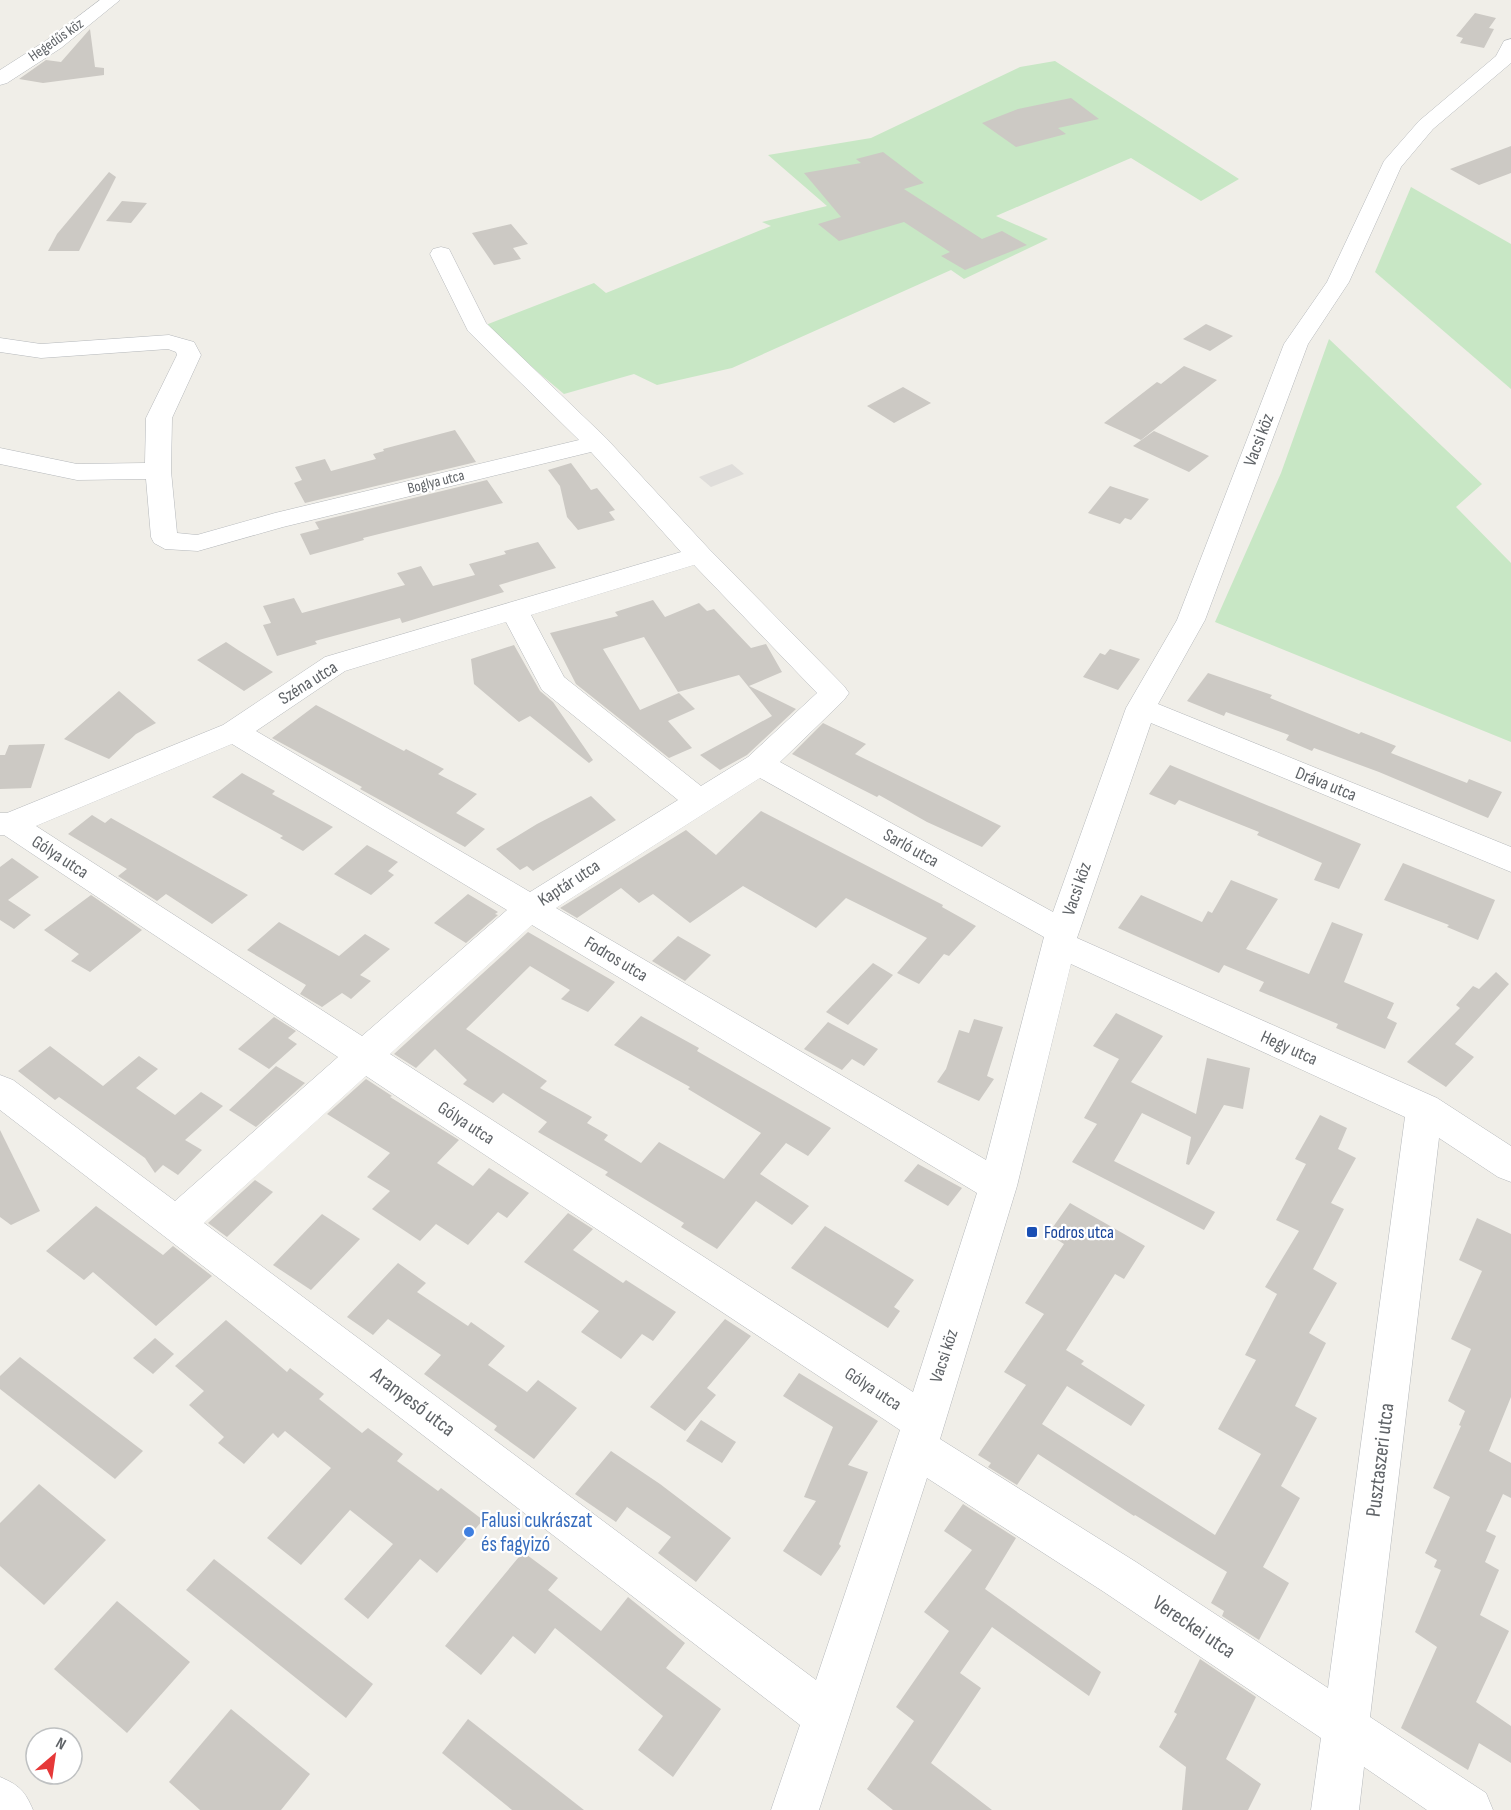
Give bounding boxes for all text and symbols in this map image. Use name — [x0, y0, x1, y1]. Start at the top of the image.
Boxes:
street label: Hegedűs köz — [25, 14, 88, 66]
street label: Vacsi köz — [1239, 410, 1279, 469]
street label: Boglya utca — [406, 466, 466, 498]
street label: Széna utca — [275, 657, 341, 709]
street label: Dráva utca — [1292, 762, 1360, 806]
street label: Sarló utca — [880, 824, 942, 872]
street label: Gólya utca — [28, 831, 92, 883]
street label: Kaptár utca — [534, 855, 604, 911]
street label: Vacsi köz — [1058, 859, 1096, 918]
street label: Fodros utca — [581, 932, 651, 986]
street label: Hegy utca — [1257, 1026, 1321, 1070]
street label: Gólya utca — [434, 1097, 498, 1149]
place label: Fodros utca — [1044, 1222, 1114, 1243]
marker: Fodros utca — [1025, 1225, 1039, 1239]
street label: Vacsi köz — [926, 1326, 963, 1385]
street label: Aranyeső utca — [365, 1362, 460, 1442]
street label: Gólya utca — [841, 1363, 905, 1415]
street label: Pusztaszeri utca — [1361, 1402, 1399, 1518]
place label: Falusi cukrászat és fagyizó — [481, 1508, 592, 1557]
marker: Falusi cukrászat és fagyizó — [462, 1525, 476, 1539]
street label: Vereckei utca — [1148, 1590, 1240, 1664]
north arrow — [24, 1726, 84, 1786]
text: N — [52, 1734, 69, 1755]

